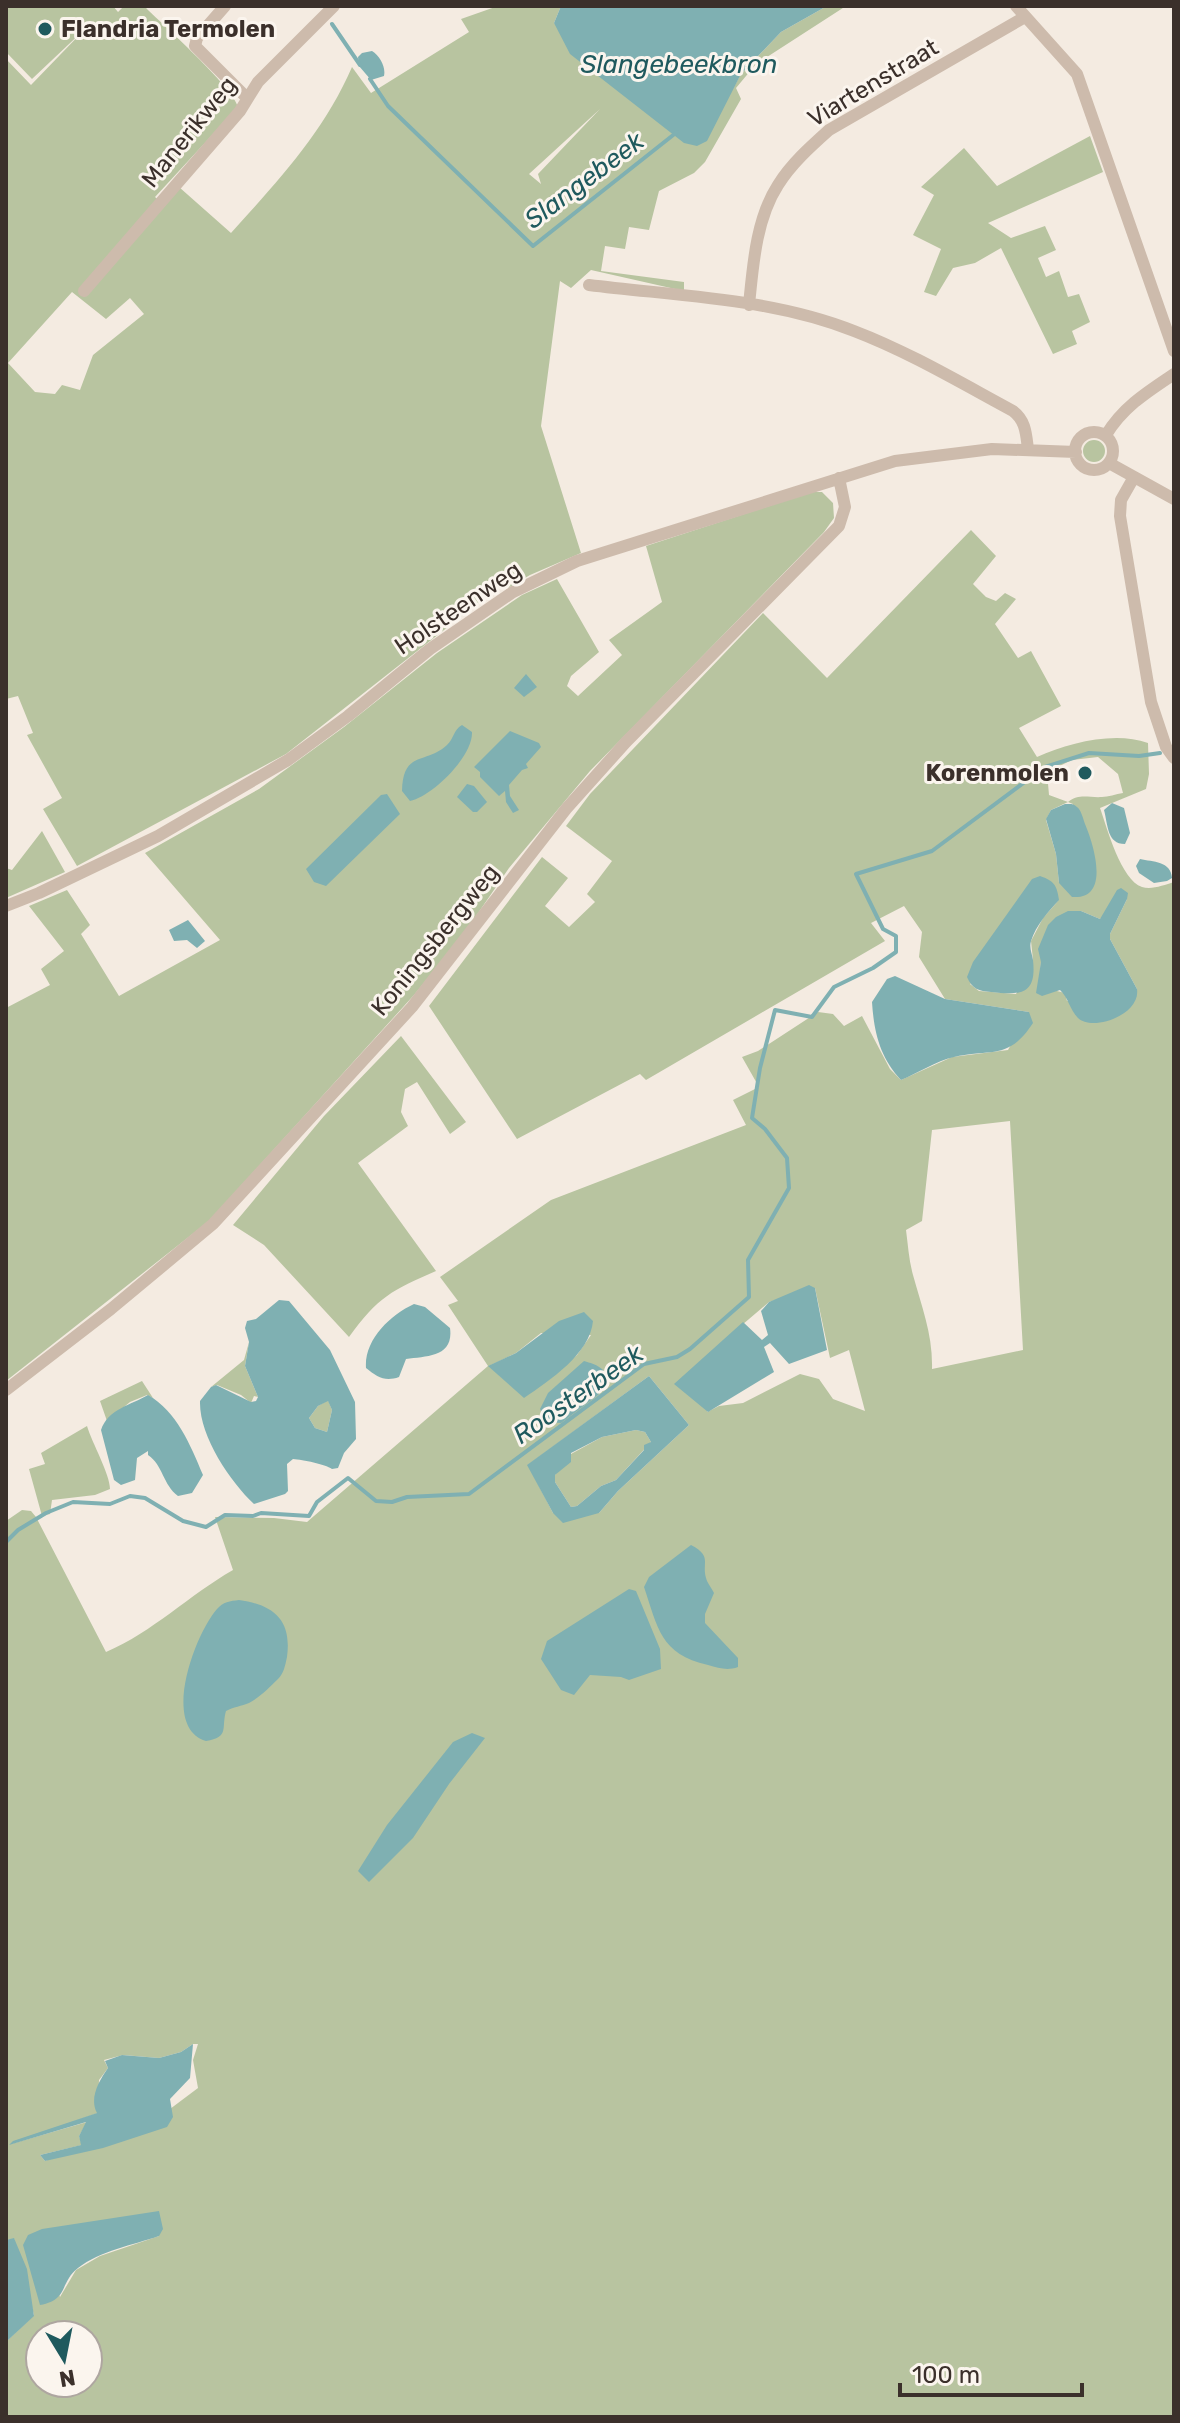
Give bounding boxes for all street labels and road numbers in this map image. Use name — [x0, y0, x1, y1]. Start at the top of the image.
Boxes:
street label: Viartenstraat — [803, 33, 943, 133]
street label: Manerikweg — [136, 71, 242, 193]
street label: Holsteenweg — [390, 555, 526, 661]
street label: Koningsbergweg — [365, 859, 505, 1021]

